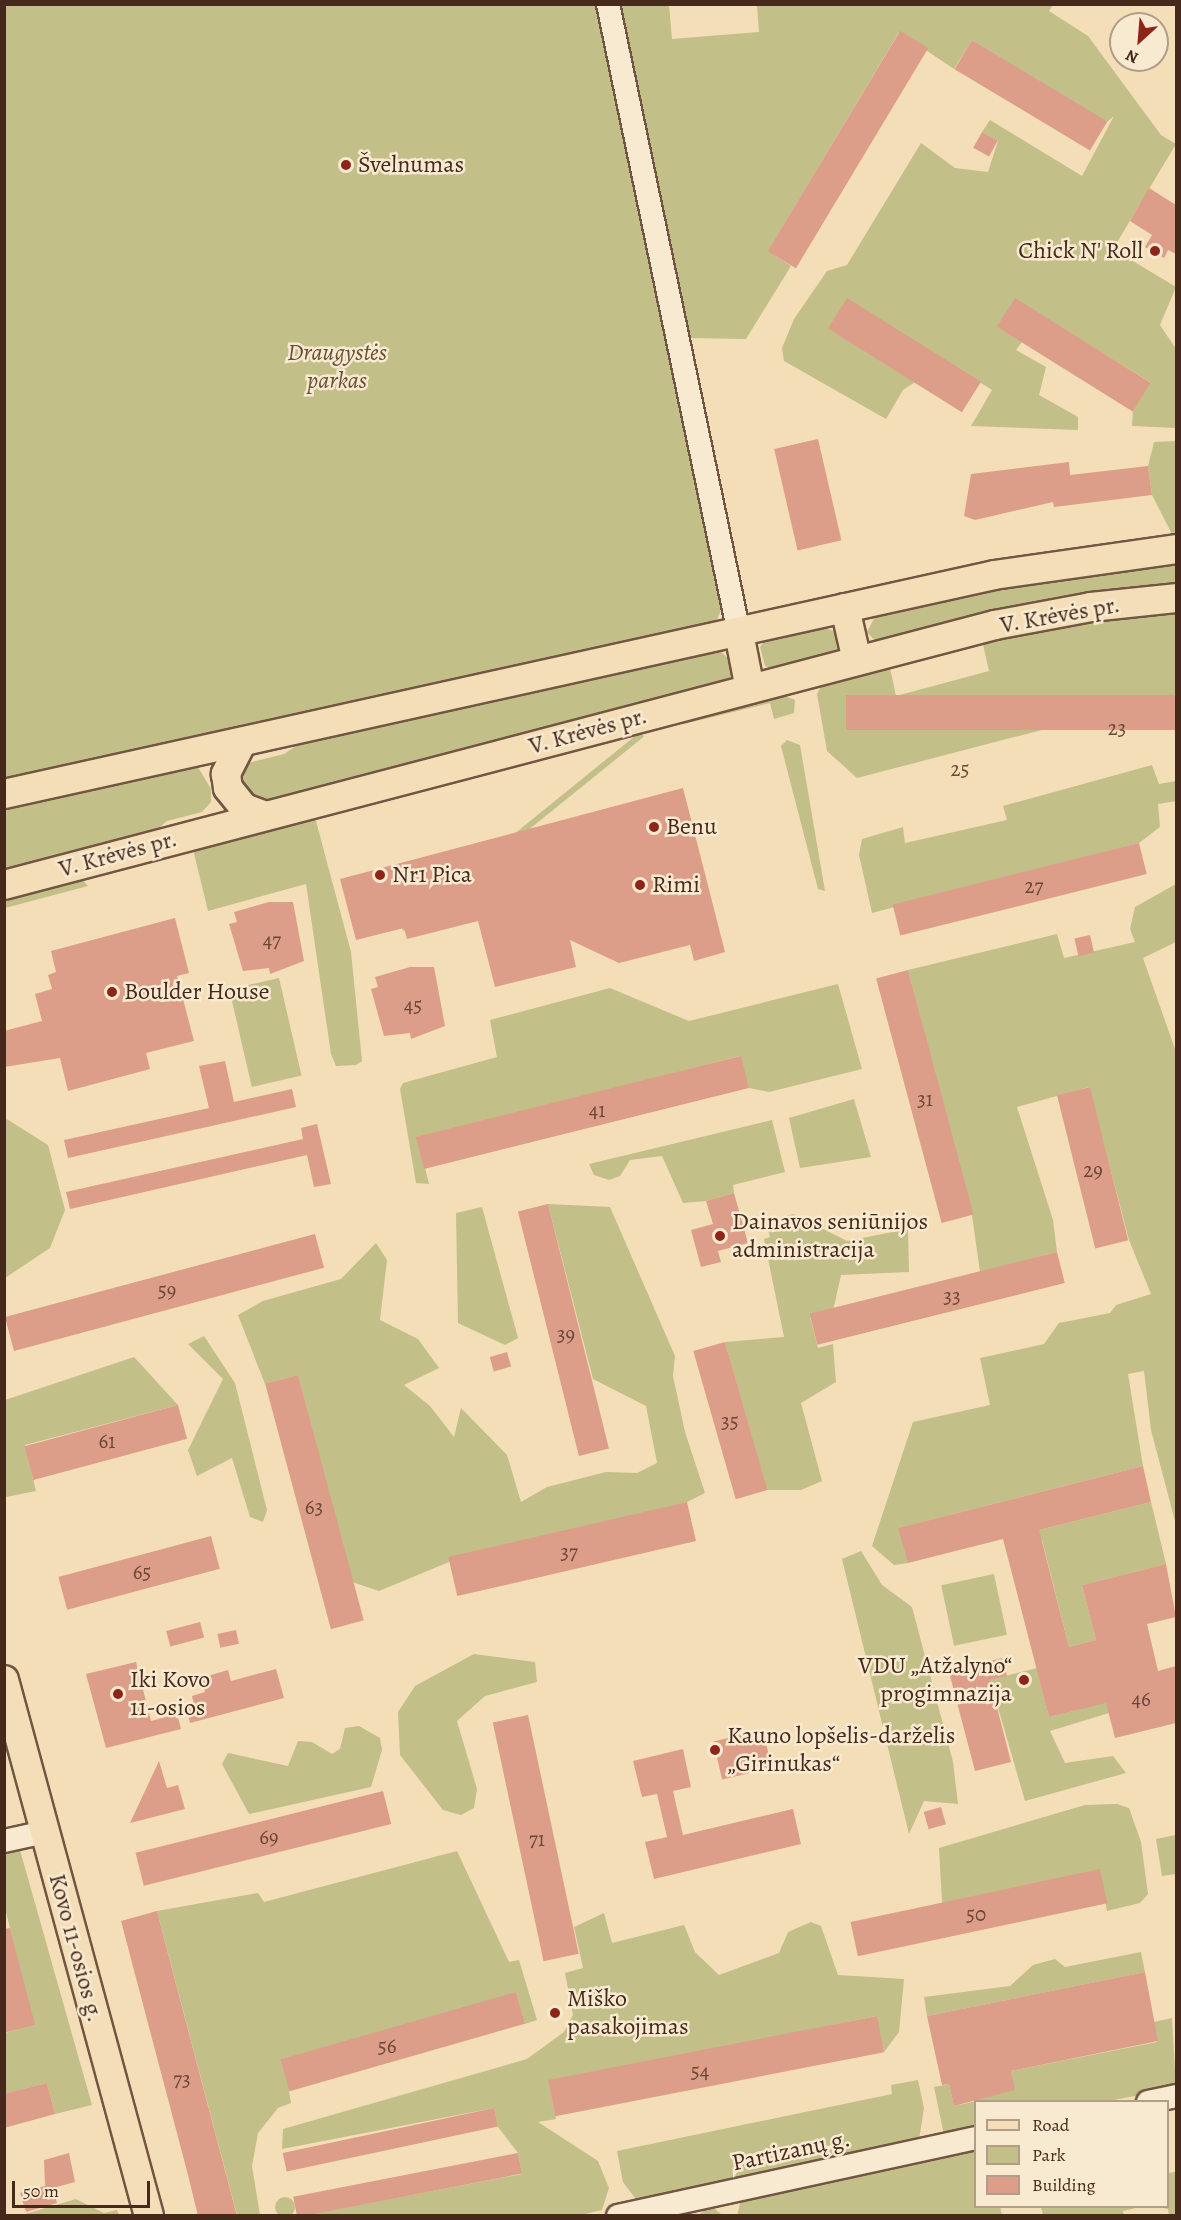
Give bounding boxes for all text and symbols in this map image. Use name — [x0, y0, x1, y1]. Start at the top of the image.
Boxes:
north arrow — [1109, 12, 1169, 72]
text: N — [1122, 44, 1142, 69]
place label: Švelnumas — [358, 151, 464, 179]
marker: Švelnumas — [339, 158, 353, 172]
place label: Chick N' Roll — [1018, 237, 1143, 265]
marker: Chick N' Roll — [1148, 244, 1162, 258]
park label: Draugystės parkas — [287, 339, 387, 395]
street label: V. Krėvės pr. — [998, 590, 1122, 640]
street label: V. Krėvės pr. — [525, 701, 651, 761]
house number: 23 — [1108, 715, 1126, 741]
house number: 25 — [950, 756, 970, 782]
place label: Benu — [666, 813, 717, 841]
marker: Benu — [647, 820, 661, 834]
street label: V. Krėvės pr. — [55, 824, 181, 884]
place label: Nr1 Pica — [392, 861, 472, 889]
marker: Nr1 Pica — [373, 868, 387, 882]
place label: Rimi — [652, 871, 700, 899]
house number: 27 — [1025, 873, 1043, 899]
marker: Rimi — [633, 878, 647, 892]
house number: 47 — [263, 927, 281, 953]
place label: Boulder House — [124, 978, 269, 1006]
marker: Boulder House — [105, 985, 119, 999]
house number: 45 — [404, 992, 422, 1018]
house number: 31 — [917, 1086, 933, 1112]
house number: 41 — [589, 1097, 605, 1123]
house number: 29 — [1083, 1157, 1103, 1183]
place label: Dainavos seniūnijos administracija — [732, 1208, 928, 1264]
marker: Dainavos seniūnijos administracija — [713, 1229, 727, 1243]
house number: 59 — [158, 1277, 176, 1303]
house number: 33 — [943, 1283, 961, 1309]
house number: 39 — [557, 1321, 575, 1347]
house number: 35 — [721, 1408, 739, 1434]
house number: 61 — [99, 1428, 115, 1454]
house number: 63 — [305, 1494, 323, 1520]
house number: 37 — [560, 1539, 578, 1565]
house number: 65 — [133, 1559, 151, 1585]
place label: VDU „Atžalyno“ progimnazija — [858, 1652, 1012, 1708]
place label: Iki Kovo 11-osios — [130, 1666, 210, 1722]
marker: VDU „Atžalyno“ progimnazija — [1017, 1673, 1031, 1687]
house number: 46 — [1131, 1686, 1151, 1712]
marker: Iki Kovo 11-osios — [111, 1687, 125, 1701]
place label: Kauno lopšelis-darželis „Girinukas“ — [727, 1722, 955, 1778]
marker: Kauno lopšelis-darželis „Girinukas“ — [708, 1743, 722, 1757]
house number: 69 — [259, 1824, 279, 1850]
house number: 71 — [529, 1826, 545, 1852]
street label: Kovo 11-osios g. — [42, 1871, 110, 2025]
house number: 50 — [966, 1901, 986, 1927]
place label: Miško pasakojimas — [567, 1985, 689, 2041]
marker: Miško pasakojimas — [548, 2006, 562, 2020]
house number: 56 — [378, 2033, 396, 2059]
house number: 54 — [691, 2058, 709, 2084]
house number: 73 — [173, 2066, 191, 2092]
legend — [974, 2100, 1169, 2208]
text: Road — [1032, 2113, 1069, 2137]
street label: Partizanų g. — [729, 2124, 853, 2178]
text: Park — [1032, 2143, 1066, 2167]
scale bar — [15, 2169, 153, 2207]
text: Building — [1032, 2173, 1096, 2197]
text: 50 m — [23, 2179, 59, 2203]

